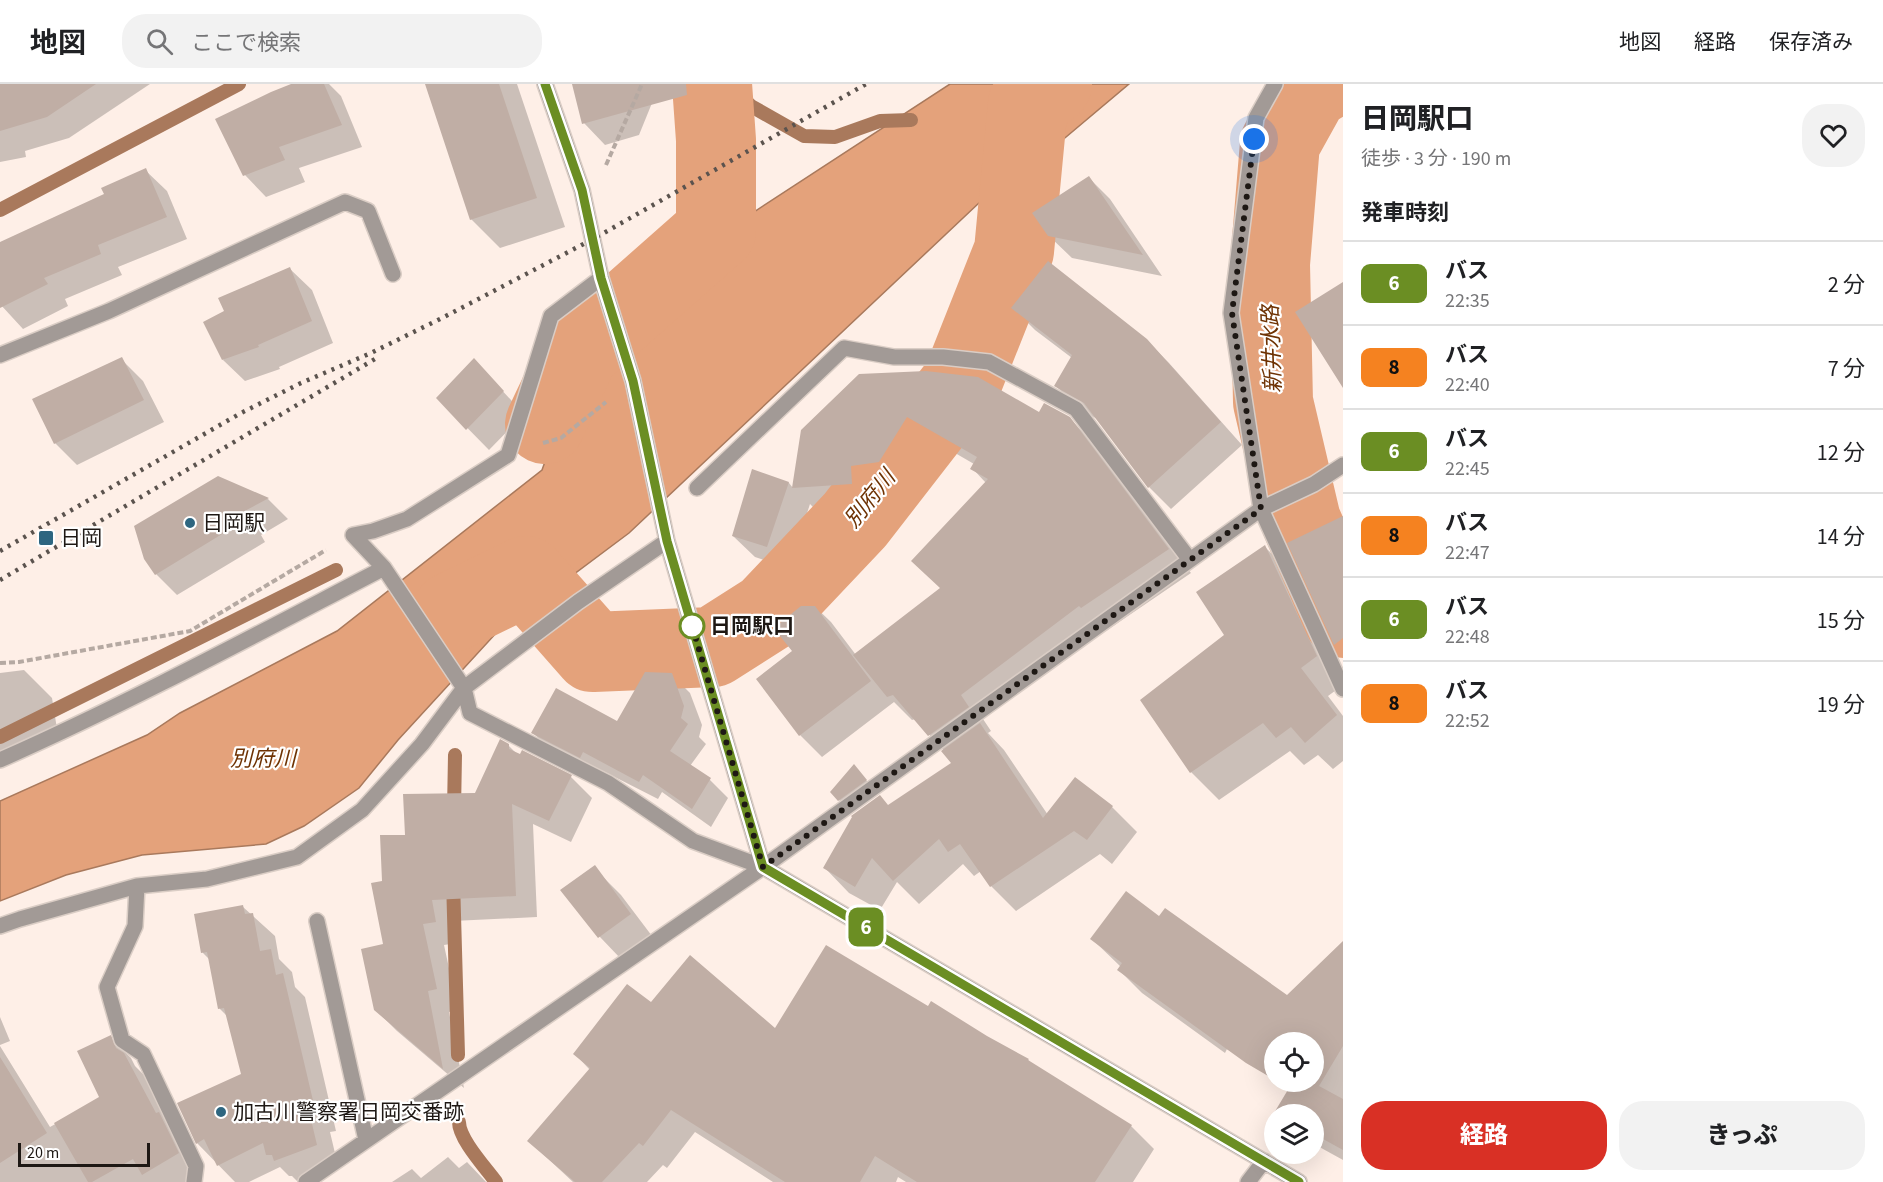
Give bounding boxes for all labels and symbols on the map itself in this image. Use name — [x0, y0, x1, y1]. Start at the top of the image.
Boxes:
your location — [1239, 124, 1269, 154]
water label: 新井水路 — [1254, 302, 1290, 394]
water label: 別府川 — [837, 462, 904, 535]
place label: 日岡駅 — [202, 508, 265, 538]
marker: 日岡駅 — [183, 516, 197, 530]
place label: 日岡 — [60, 523, 102, 553]
marker: 日岡 — [37, 529, 55, 547]
place label: 日岡駅口 — [710, 611, 794, 641]
marker: 日岡駅口 — [679, 613, 705, 639]
water label: 別府川 — [230, 743, 298, 775]
line badge: 6 — [846, 908, 886, 946]
place label: 加古川警察署日岡交番跡 — [233, 1097, 464, 1127]
marker: 加古川警察署日岡交番跡 — [214, 1105, 228, 1119]
scale bar — [18, 1140, 150, 1168]

